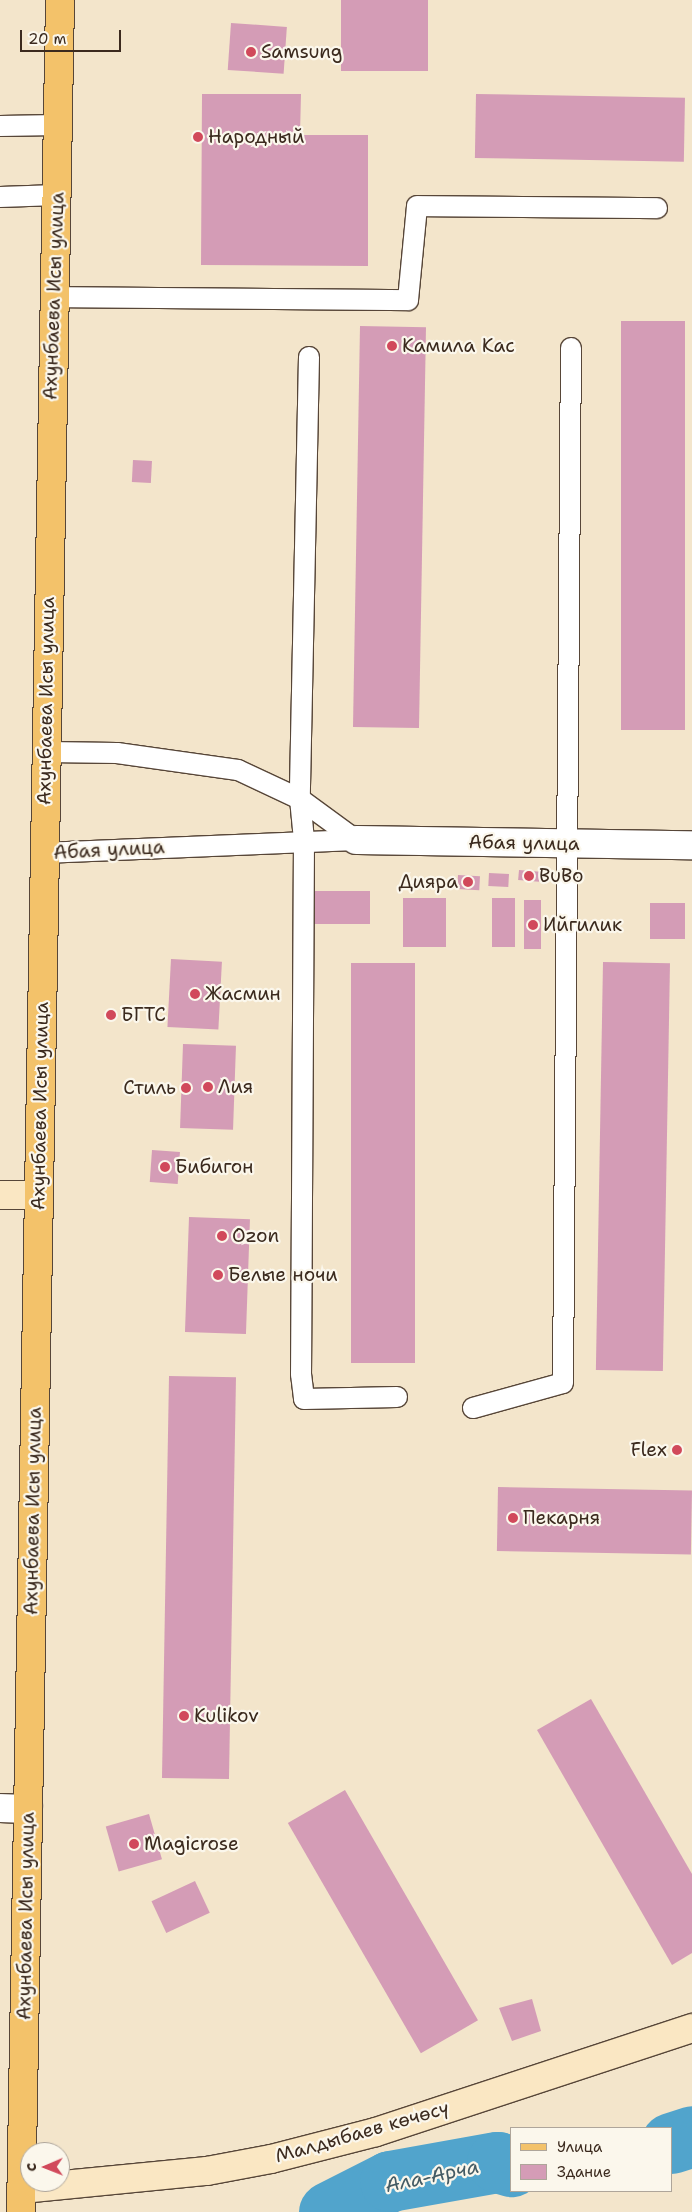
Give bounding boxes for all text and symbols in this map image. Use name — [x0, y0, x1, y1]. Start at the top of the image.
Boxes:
scale bar — [22, 20, 124, 52]
text: 20 m — [28, 29, 67, 49]
place label: Samsung — [261, 41, 342, 63]
marker: Samsung — [245, 46, 257, 58]
place label: Народный — [208, 126, 304, 148]
marker: Народный — [192, 131, 204, 143]
street label: Ахунбаева Исы улица — [39, 192, 69, 400]
place label: Камила Кас — [402, 335, 515, 357]
marker: Камила Кас — [386, 340, 398, 352]
street label: Ахунбаева Исы улица — [33, 597, 59, 805]
street label: Абая улица — [468, 831, 580, 855]
street label: Абая улица — [53, 836, 165, 864]
place label: BuBo — [539, 865, 584, 887]
marker: BuBo — [523, 870, 535, 882]
place label: Дияра — [399, 871, 458, 893]
marker: Дияра — [462, 876, 474, 888]
place label: Ийгилик — [543, 914, 622, 936]
marker: Ийгилик — [527, 919, 539, 931]
place label: Жасмин — [205, 983, 281, 1005]
marker: Жасмин — [189, 988, 201, 1000]
street label: Ахунбаева Исы улица — [27, 1002, 53, 1210]
place label: БГТС — [121, 1004, 166, 1026]
marker: БГТС — [105, 1009, 117, 1021]
place label: Лия — [218, 1076, 253, 1098]
place label: Стиль — [123, 1077, 176, 1099]
marker: Лия — [202, 1081, 214, 1093]
marker: Стиль — [180, 1082, 192, 1094]
place label: Бибигон — [175, 1156, 253, 1178]
marker: Бибигон — [159, 1161, 171, 1173]
place label: Ozon — [232, 1225, 279, 1247]
marker: Ozon — [216, 1230, 228, 1242]
place label: Белые ночи — [228, 1264, 338, 1286]
marker: Белые ночи — [212, 1269, 224, 1281]
street label: Ахунбаева Исы улица — [20, 1407, 46, 1615]
place label: Flex — [630, 1439, 667, 1461]
marker: Flex — [671, 1444, 683, 1456]
place label: Пекарня — [523, 1507, 600, 1529]
marker: Пекарня — [507, 1512, 519, 1524]
place label: Kulikov — [194, 1705, 259, 1727]
marker: Kulikov — [178, 1710, 190, 1722]
street label: Ахунбаева Исы улица — [13, 1812, 39, 2020]
place label: Magicrose — [144, 1833, 239, 1855]
marker: Magicrose — [128, 1838, 140, 1850]
street label: Малдыбаев көчөсү — [273, 2096, 451, 2168]
legend — [510, 2127, 672, 2192]
text: Улица — [557, 2137, 602, 2157]
north arrow — [20, 2142, 70, 2192]
water label: Ала-Арча — [383, 2154, 481, 2198]
text: Здание — [557, 2162, 611, 2182]
text: С — [22, 2163, 40, 2172]

